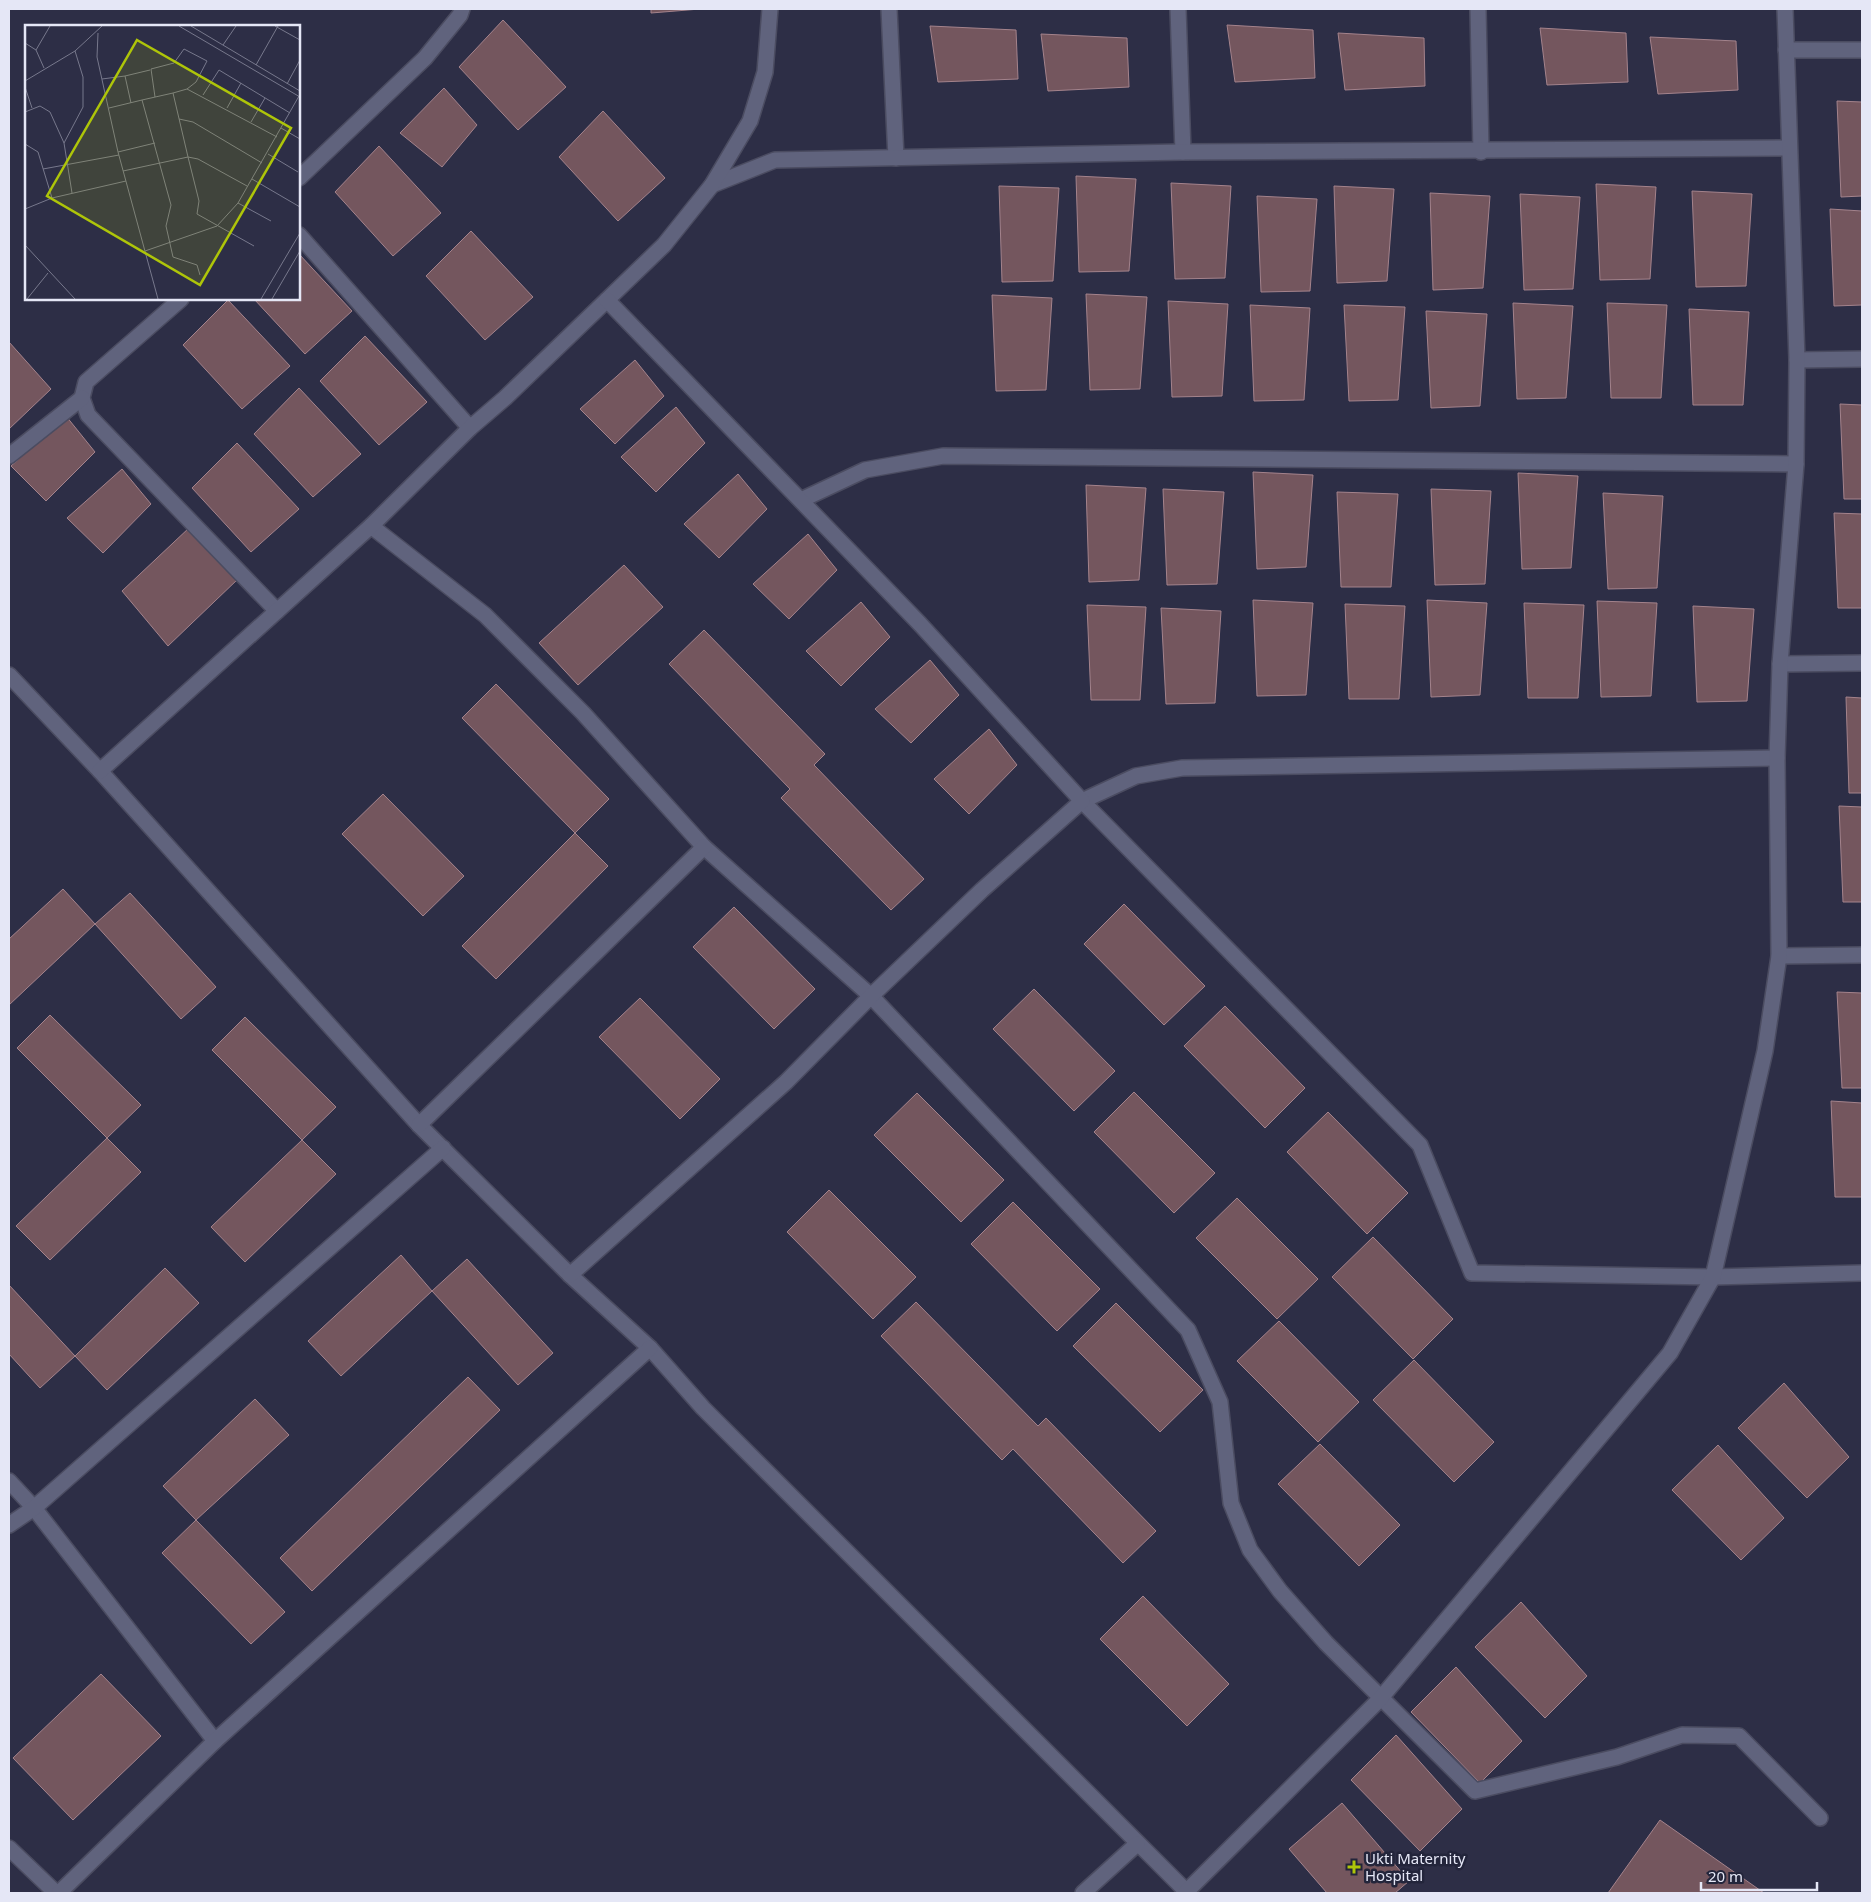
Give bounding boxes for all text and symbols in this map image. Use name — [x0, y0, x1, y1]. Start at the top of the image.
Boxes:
inset map — [25, 25, 300, 300]
place label: Ukti Maternity Hospital — [1365, 1848, 1466, 1885]
marker: Ukti Maternity Hospital — [1347, 1860, 1361, 1874]
scale bar — [1701, 1860, 1817, 1892]
text: 20 m — [1708, 1866, 1743, 1886]

